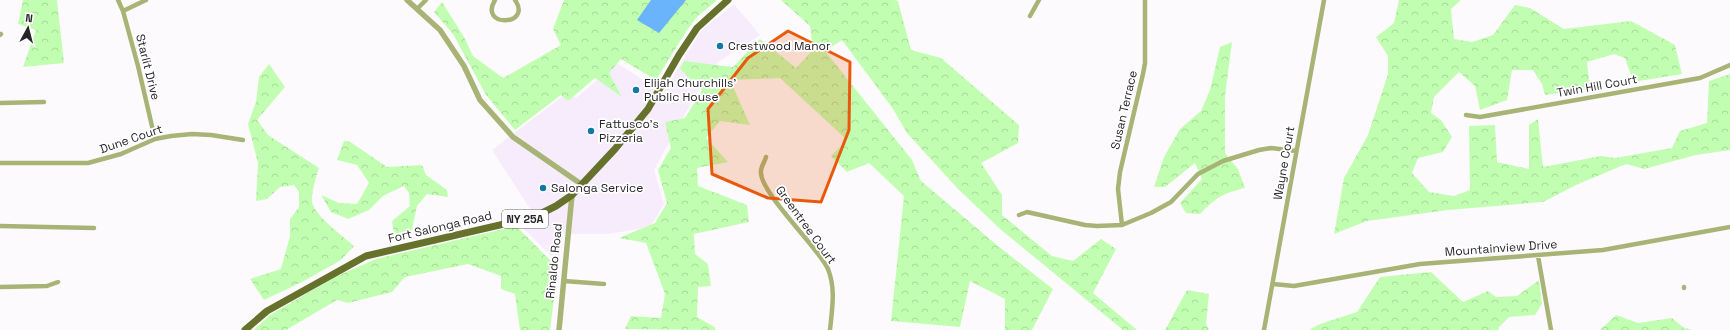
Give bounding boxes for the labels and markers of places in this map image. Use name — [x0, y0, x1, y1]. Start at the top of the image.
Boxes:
place label: Crestwood Manor — [728, 38, 831, 54]
marker: Crestwood Manor — [715, 41, 725, 51]
place label: Elijah Churchills' Public House — [644, 75, 736, 105]
marker: Elijah Churchills' Public House — [631, 85, 641, 95]
place label: Fattusco's Pizzeria — [599, 116, 659, 146]
marker: Fattusco's Pizzeria — [586, 126, 596, 136]
place label: Salonga Service — [551, 180, 643, 196]
marker: Salonga Service — [538, 183, 548, 193]

